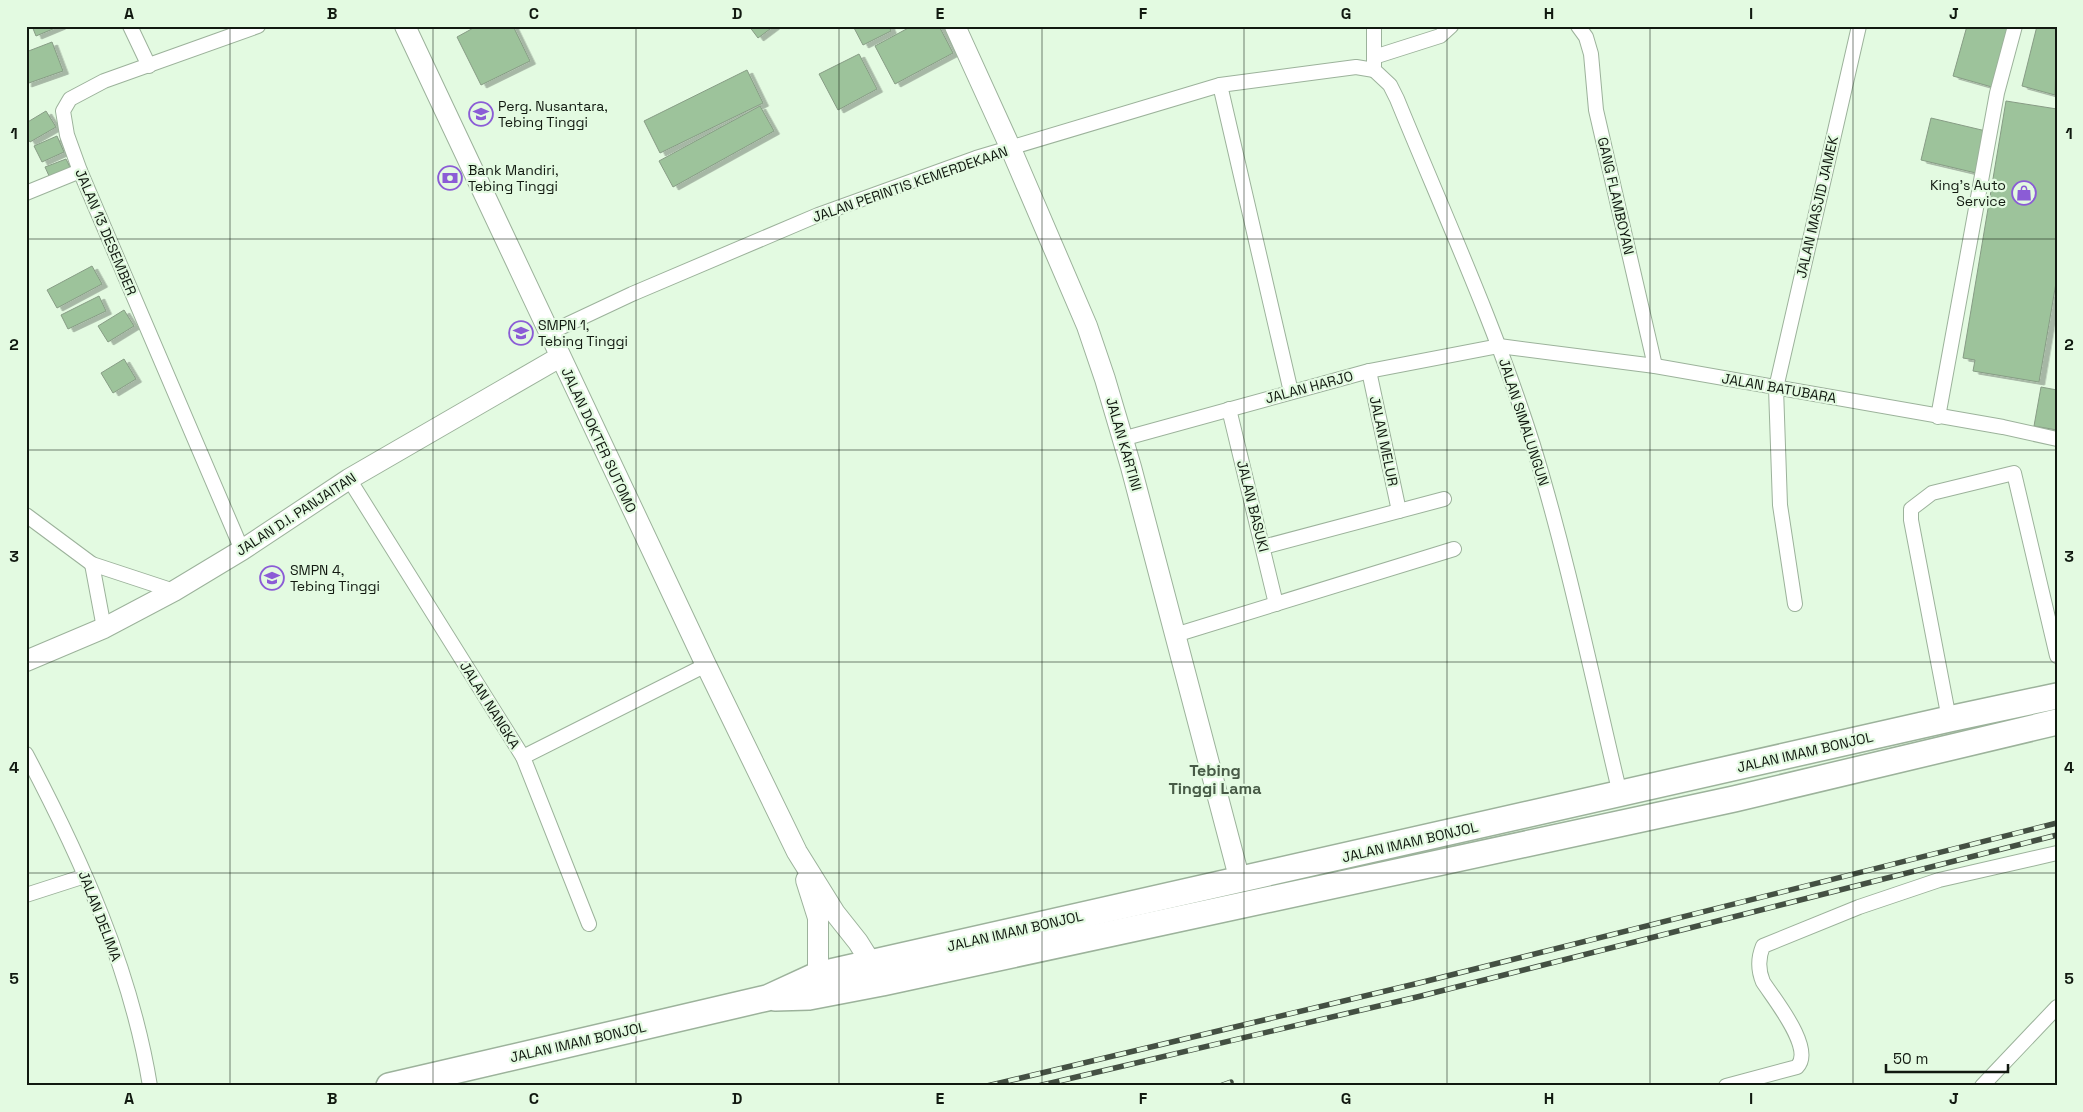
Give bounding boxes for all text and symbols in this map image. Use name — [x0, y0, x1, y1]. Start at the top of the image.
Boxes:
text: A — [124, 3, 134, 24]
text: B — [327, 3, 337, 24]
text: C — [529, 3, 539, 24]
text: D — [732, 3, 742, 24]
text: E — [936, 3, 945, 24]
text: F — [1139, 3, 1148, 24]
text: G — [1341, 3, 1351, 24]
text: H — [1544, 3, 1554, 24]
text: I — [1749, 3, 1753, 24]
text: J — [1949, 3, 1959, 24]
place label: Perg. Nusantara, Tebing Tinggi — [498, 97, 608, 131]
school or university icon: Perg. Nusantara, Tebing Tinggi — [468, 101, 494, 127]
text: 1 — [10, 123, 18, 144]
text: 1 — [2065, 123, 2073, 144]
street label: JALAN MASJID JAMEK — [1792, 134, 1842, 280]
street label: GANG FLAMBOYAN — [1594, 135, 1638, 257]
street label: JALAN PERINTIS KEMERDEKAAN — [810, 142, 1010, 226]
place label: Bank Mandiri, Tebing Tinggi — [468, 161, 558, 195]
bank icon: Bank Mandiri, Tebing Tinggi — [437, 165, 463, 191]
street label: JALAN 13 DESEMBER — [71, 166, 141, 298]
place label: King's Auto Service — [1930, 176, 2006, 210]
shop icon: King's Auto Service — [2011, 180, 2037, 206]
place label: SMPN 1, Tebing Tinggi — [538, 316, 628, 350]
school or university icon: SMPN 1, Tebing Tinggi — [508, 320, 534, 346]
text: 2 — [9, 334, 19, 355]
text: 2 — [2064, 334, 2074, 355]
street label: JALAN SIMALUNGUN — [1495, 356, 1553, 488]
street label: JALAN DOKTER SUTOMO — [557, 364, 641, 516]
street label: JALAN HARJO — [1263, 367, 1355, 407]
street label: JALAN BATUBARA — [1720, 369, 1838, 407]
street label: JALAN MELUR — [1366, 394, 1402, 488]
street label: JALAN KARTINI — [1102, 395, 1146, 493]
street label: JALAN BASUKI — [1233, 458, 1273, 554]
street label: JALAN D.I. PANJAITAN — [232, 468, 360, 560]
text: 3 — [9, 546, 19, 567]
text: 3 — [2064, 546, 2074, 567]
place label: SMPN 4, Tebing Tinggi — [290, 561, 380, 595]
school or university icon: SMPN 4, Tebing Tinggi — [259, 565, 285, 591]
street label: JALAN NANGKA — [456, 658, 524, 752]
street label: JALAN IMAM BONJOL — [1735, 727, 1875, 776]
text: 4 — [9, 757, 19, 778]
text: 4 — [2064, 757, 2074, 778]
district label: Tebing Tinggi Lama — [1169, 760, 1261, 799]
street label: JALAN IMAM BONJOL — [1340, 817, 1480, 866]
street label: JALAN DELIMA — [75, 868, 126, 964]
street label: JALAN IMAM BONJOL — [945, 906, 1085, 955]
text: 5 — [9, 968, 19, 989]
text: 5 — [2064, 968, 2074, 989]
street label: JALAN IMAM BONJOL — [508, 1017, 648, 1066]
scale bar — [1886, 1042, 2008, 1074]
text: 50 m — [1893, 1049, 1928, 1068]
text: A — [124, 1088, 134, 1109]
text: B — [327, 1088, 337, 1109]
text: C — [529, 1088, 539, 1109]
text: D — [732, 1088, 742, 1109]
text: E — [936, 1088, 945, 1109]
text: F — [1139, 1088, 1148, 1109]
text: G — [1341, 1088, 1351, 1109]
text: H — [1544, 1088, 1554, 1109]
text: I — [1749, 1088, 1753, 1109]
text: J — [1949, 1088, 1959, 1109]

